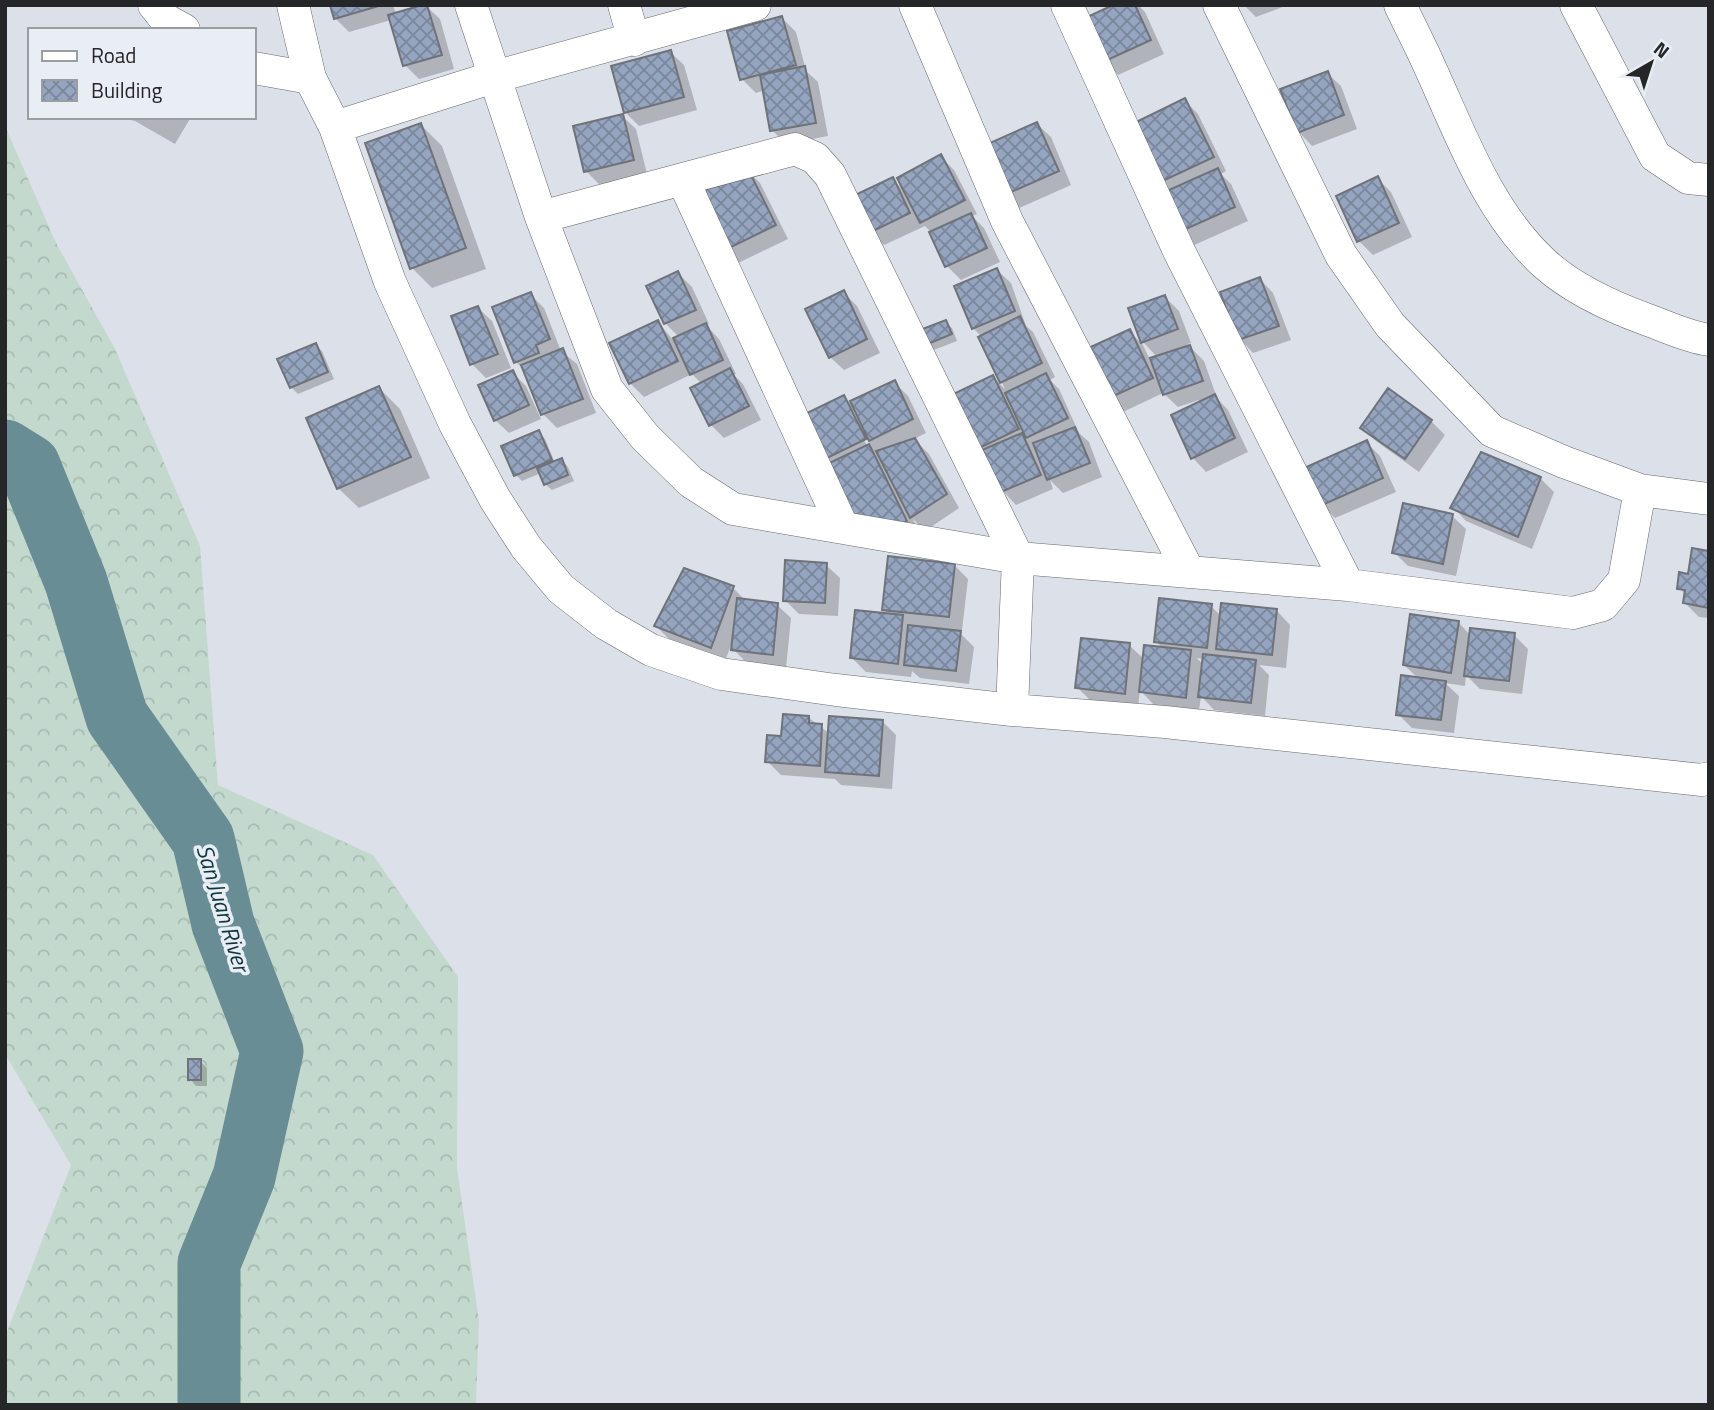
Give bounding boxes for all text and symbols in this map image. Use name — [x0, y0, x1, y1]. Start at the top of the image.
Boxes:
legend — [28, 28, 256, 119]
north arrow — [1616, 28, 1686, 98]
text: N — [1648, 34, 1676, 65]
text: Road — [91, 39, 136, 71]
text: Building — [91, 74, 163, 106]
water label: San Juan River — [188, 840, 260, 978]

